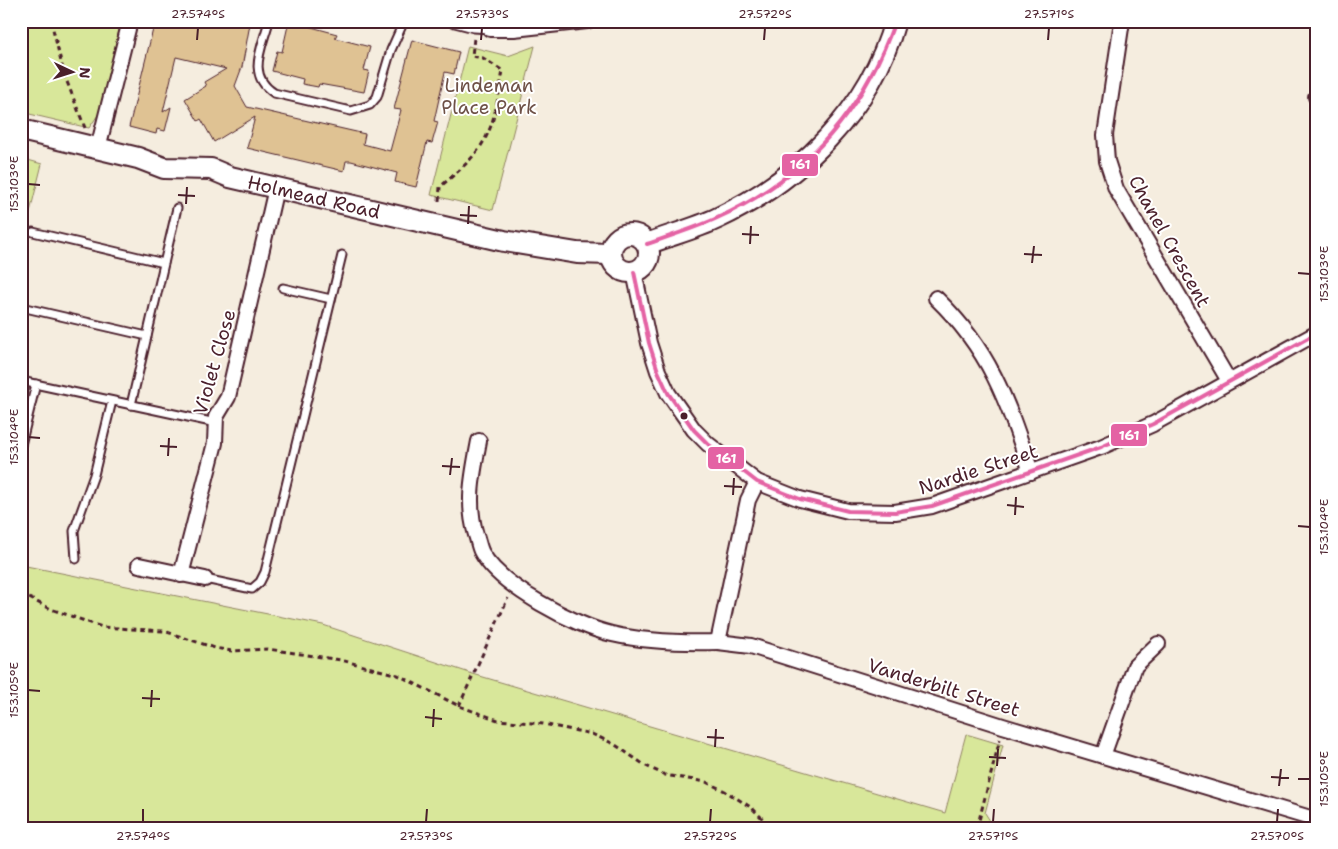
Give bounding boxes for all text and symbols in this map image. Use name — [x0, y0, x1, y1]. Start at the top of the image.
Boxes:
text: 27.574°S — [171, 6, 225, 22]
text: 27.573°S — [455, 6, 509, 22]
text: 27.572°S — [738, 6, 792, 22]
text: 27.571°S — [1024, 6, 1075, 22]
north arrow — [48, 48, 98, 98]
text: N — [76, 67, 94, 79]
park label: Lindeman Place Park — [441, 73, 537, 120]
line badge: 161 — [781, 153, 819, 177]
text: 161 — [789, 155, 811, 173]
text: 153.103°E — [6, 156, 22, 212]
street label: Holmead Road — [245, 169, 383, 225]
street label: Chanel Crescent — [1123, 171, 1216, 312]
text: 153.103°E — [1316, 246, 1332, 302]
street label: Violet Close — [188, 307, 241, 418]
text: 153.104°E — [6, 409, 22, 465]
unlabelled marker — [679, 411, 689, 421]
line badge: 161 — [1110, 423, 1148, 447]
text: 161 — [1118, 426, 1140, 444]
street label: Nardie Street — [915, 438, 1041, 501]
line badge: 161 — [707, 446, 745, 470]
text: 161 — [715, 449, 737, 467]
text: 153.104°E — [1316, 499, 1332, 555]
street label: Vanderbilt Street — [865, 652, 1023, 722]
text: 153.105°E — [6, 662, 22, 718]
text: 153.105°E — [1316, 751, 1332, 807]
text: 27.574°S — [116, 828, 170, 844]
text: 27.573°S — [399, 828, 453, 844]
text: 27.572°S — [683, 828, 737, 844]
text: 27.571°S — [968, 828, 1019, 844]
text: 27.570°S — [1250, 828, 1304, 844]

